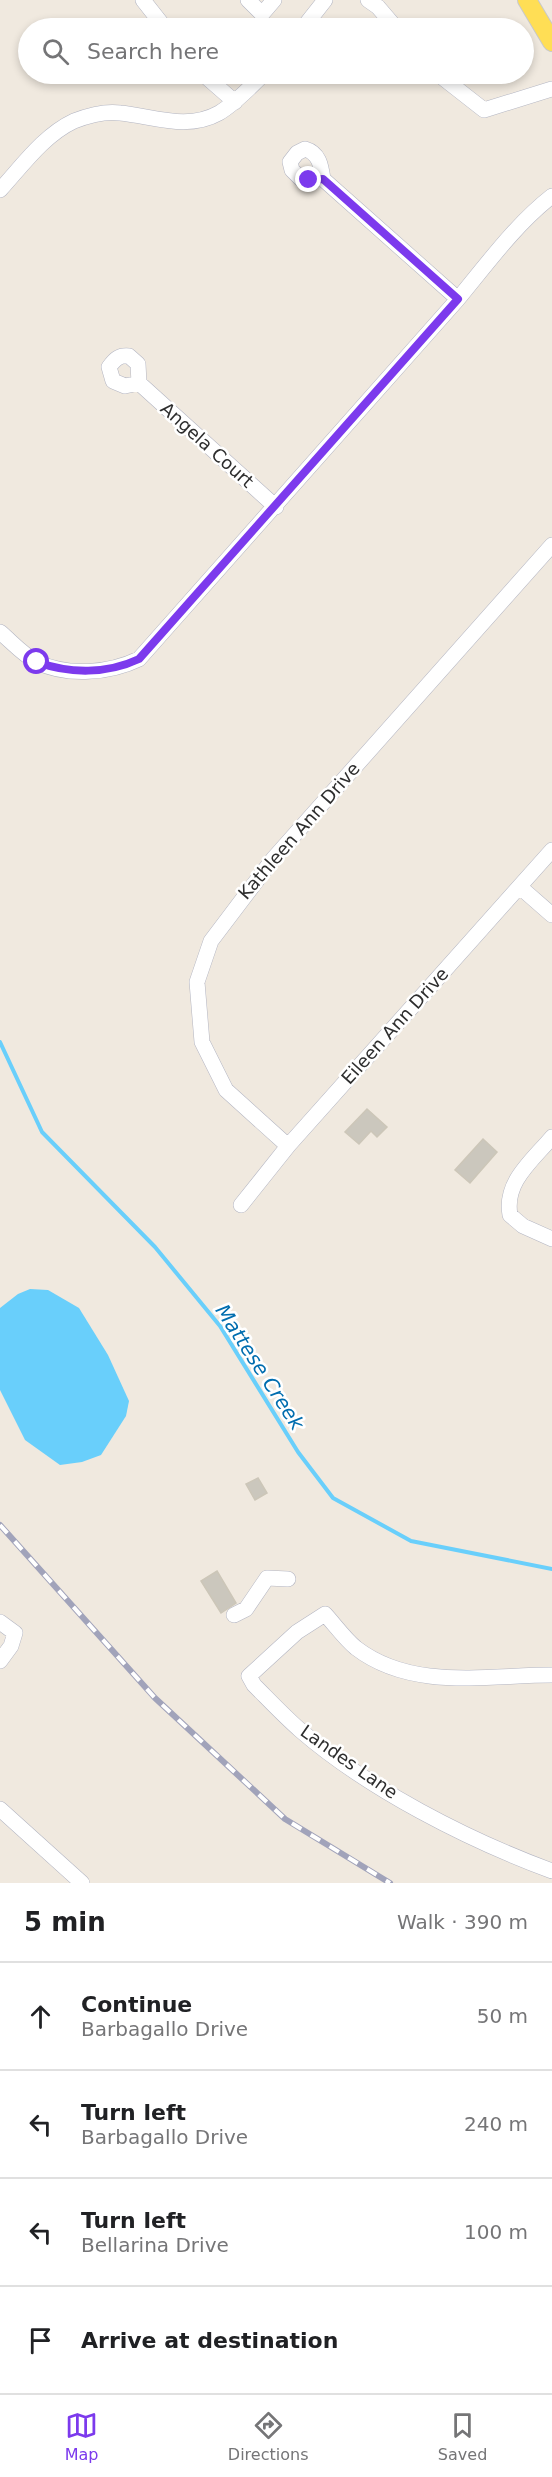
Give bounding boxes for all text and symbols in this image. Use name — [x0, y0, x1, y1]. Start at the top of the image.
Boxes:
search box — [18, 18, 534, 84]
icon: search — [39, 35, 72, 68]
text: Search here — [87, 39, 219, 64]
route end — [295, 166, 321, 192]
street label: Angela Court — [157, 398, 258, 492]
route start — [23, 648, 49, 674]
street label: Kathleen Ann Drive — [234, 758, 364, 903]
street label: Eileen Ann Drive — [337, 963, 452, 1088]
water label: Mattese Creek — [210, 1300, 310, 1436]
street label: Landes Lane — [297, 1720, 402, 1803]
text: 5 min — [24, 1907, 106, 1937]
text: Walk · 390 m — [397, 1910, 528, 1934]
text: Continue — [81, 1992, 192, 2017]
icon: ahead — [24, 2000, 57, 2033]
text: 50 m — [477, 2004, 528, 2028]
text: Barbagallo Drive — [81, 2017, 248, 2041]
text: Turn left — [81, 2100, 186, 2125]
icon: left — [24, 2108, 57, 2141]
text: 240 m — [464, 2112, 528, 2136]
text: Barbagallo Drive — [81, 2125, 248, 2149]
text: Turn left — [81, 2208, 186, 2233]
icon: left — [24, 2216, 57, 2249]
text: 100 m — [464, 2220, 528, 2244]
text: Bellarina Drive — [81, 2233, 229, 2257]
icon: arrive — [24, 2324, 57, 2357]
text: Arrive at destination — [81, 2328, 338, 2353]
tab: Map — [65, 2409, 98, 2464]
tab: Directions — [228, 2409, 308, 2464]
tab: Saved — [438, 2409, 487, 2464]

